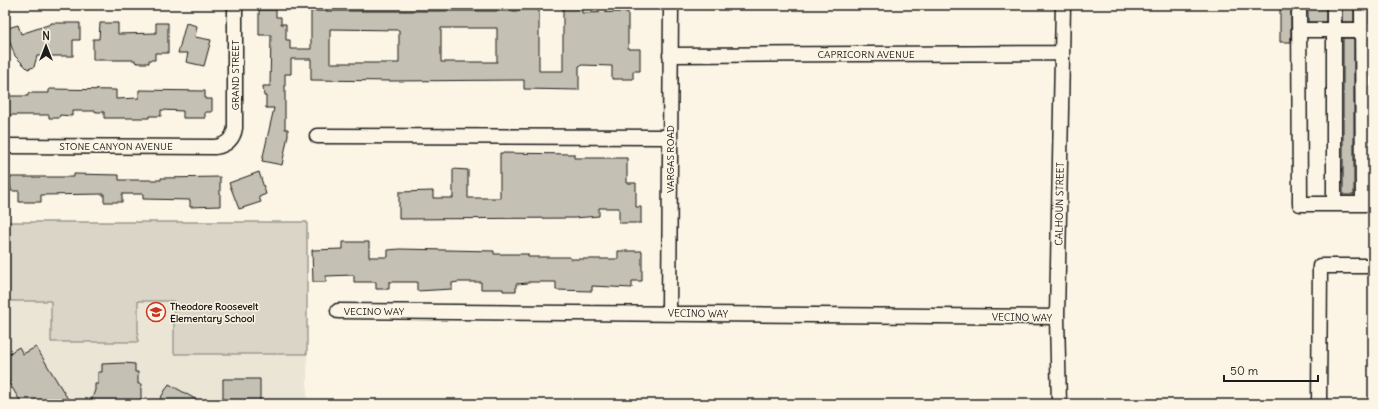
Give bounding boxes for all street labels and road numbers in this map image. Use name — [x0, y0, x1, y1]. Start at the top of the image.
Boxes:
street label: GRAND STREET — [229, 40, 242, 110]
street label: CAPRICORN AVENUE — [817, 48, 915, 61]
street label: VARGAS ROAD — [664, 125, 677, 193]
street label: STONE CANYON AVENUE — [59, 140, 173, 153]
street label: CALHOUN STREET — [1052, 162, 1067, 246]
street label: VECINO WAY — [344, 305, 405, 318]
street label: VECINO WAY — [668, 306, 729, 321]
street label: VECINO WAY — [992, 310, 1053, 325]

